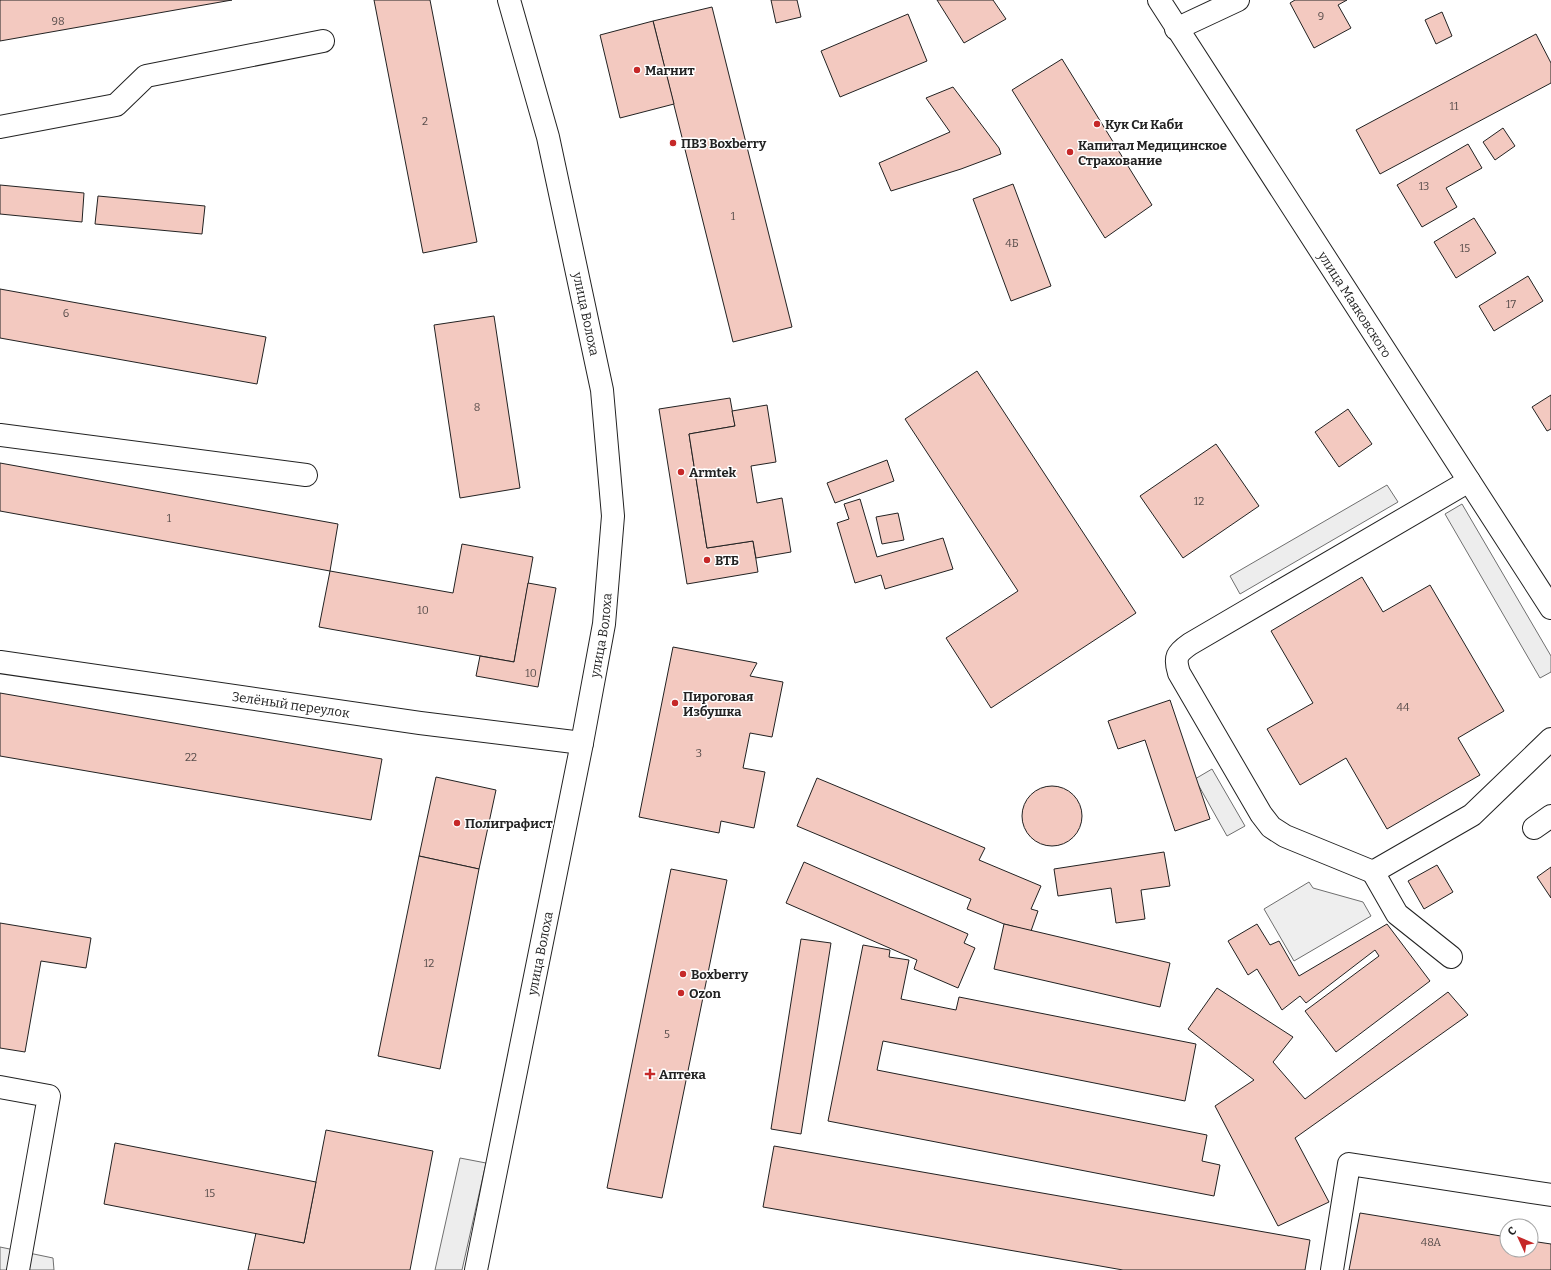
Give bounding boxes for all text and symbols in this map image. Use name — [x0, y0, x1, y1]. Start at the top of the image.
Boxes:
house number: 9 — [1318, 10, 1324, 23]
house number: 98 — [51, 15, 65, 28]
place label: Магнит — [645, 63, 695, 78]
marker: Магнит — [632, 65, 642, 75]
house number: 11 — [1450, 100, 1459, 113]
house number: 2 — [422, 115, 428, 128]
place label: Кук Си Каби — [1105, 117, 1183, 132]
marker: Кук Си Каби — [1092, 119, 1102, 129]
place label: ПВЗ Boxberry — [681, 136, 767, 151]
marker: ПВЗ Boxberry — [668, 138, 678, 148]
place label: Капитал Медицинское Страхование — [1078, 138, 1227, 168]
marker: Капитал Медицинское Страхование — [1065, 147, 1075, 157]
house number: 13 — [1419, 180, 1429, 193]
house number: 1 — [731, 210, 736, 223]
house number: 4Б — [1005, 237, 1019, 250]
house number: 15 — [1460, 242, 1470, 255]
street label: улица Маяковского — [1315, 248, 1395, 360]
street label: улица Волоха — [570, 270, 602, 357]
house number: 17 — [1506, 298, 1516, 311]
house number: 6 — [63, 307, 69, 320]
house number: 8 — [474, 401, 480, 414]
place label: Armtek — [689, 465, 737, 480]
marker: Armtek — [676, 467, 686, 477]
house number: 12 — [1194, 495, 1204, 508]
house number: 1 — [167, 512, 172, 525]
place label: ВТБ — [715, 553, 739, 568]
marker: ВТБ — [702, 555, 712, 565]
street label: улица Волоха — [587, 592, 614, 680]
house number: 10 — [417, 604, 429, 617]
house number: 10 — [525, 667, 537, 680]
street label: Зелёный переулок — [231, 688, 351, 720]
place label: Пироговая Избушка — [683, 689, 754, 719]
marker: Пироговая Избушка — [670, 698, 680, 708]
house number: 44 — [1397, 701, 1410, 714]
house number: 3 — [696, 747, 702, 760]
house number: 22 — [185, 751, 197, 764]
place label: Полиграфист — [465, 816, 553, 831]
marker: Полиграфист — [452, 818, 462, 828]
street label: улица Волоха — [524, 910, 555, 998]
house number: 12 — [424, 957, 434, 970]
place label: Boxberry — [691, 967, 749, 982]
marker: Boxberry — [678, 969, 688, 979]
place label: Ozon — [689, 986, 722, 1001]
marker: Ozon — [676, 988, 686, 998]
house number: 5 — [664, 1028, 670, 1041]
place label: Аптека — [659, 1067, 707, 1082]
marker: Аптека — [644, 1068, 656, 1080]
house number: 15 — [205, 1187, 215, 1200]
north arrow — [1499, 1218, 1539, 1258]
text: С — [1505, 1224, 1519, 1238]
house number: 48А — [1421, 1236, 1441, 1249]

